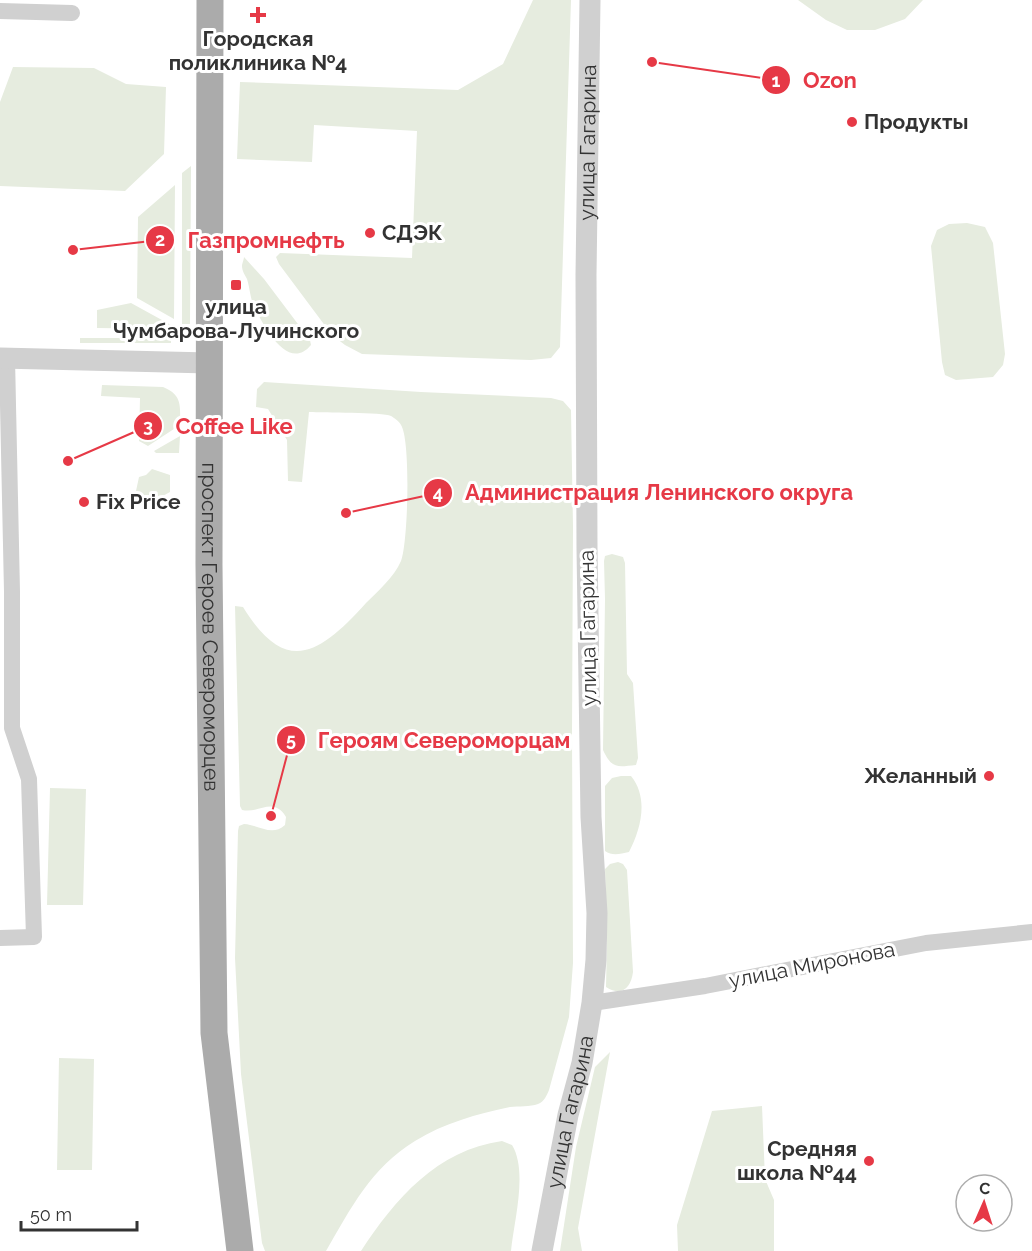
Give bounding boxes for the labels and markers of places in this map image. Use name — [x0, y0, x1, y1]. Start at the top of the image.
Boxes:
marker: Городская поликлиника №4 — [249, 6, 267, 24]
place label: Городская поликлиника №4 — [169, 26, 347, 75]
callout: Ozon — [761, 60, 869, 100]
place label: Продукты — [864, 109, 969, 134]
marker: Продукты — [845, 115, 859, 129]
callout: Газпромнефть — [145, 220, 357, 260]
place label: СДЭК — [382, 220, 443, 245]
marker: СДЭК — [363, 226, 377, 240]
marker: улица Чумбарова-Лучинского — [229, 278, 243, 292]
place label: улица Чумбарова-Лучинского — [113, 294, 360, 343]
callout: Coffee Like — [133, 406, 305, 446]
callout: Администрация Ленинского округа — [423, 473, 865, 513]
place label: Fix Price — [96, 489, 181, 514]
marker: Fix Price — [77, 495, 91, 509]
callout: Героям Cевероморцам — [276, 720, 583, 760]
place label: Желанный — [864, 763, 977, 788]
marker: Желанный — [982, 769, 996, 783]
place label: Средняя школа №44 — [737, 1136, 857, 1185]
marker: Средняя школа №44 — [862, 1154, 876, 1168]

